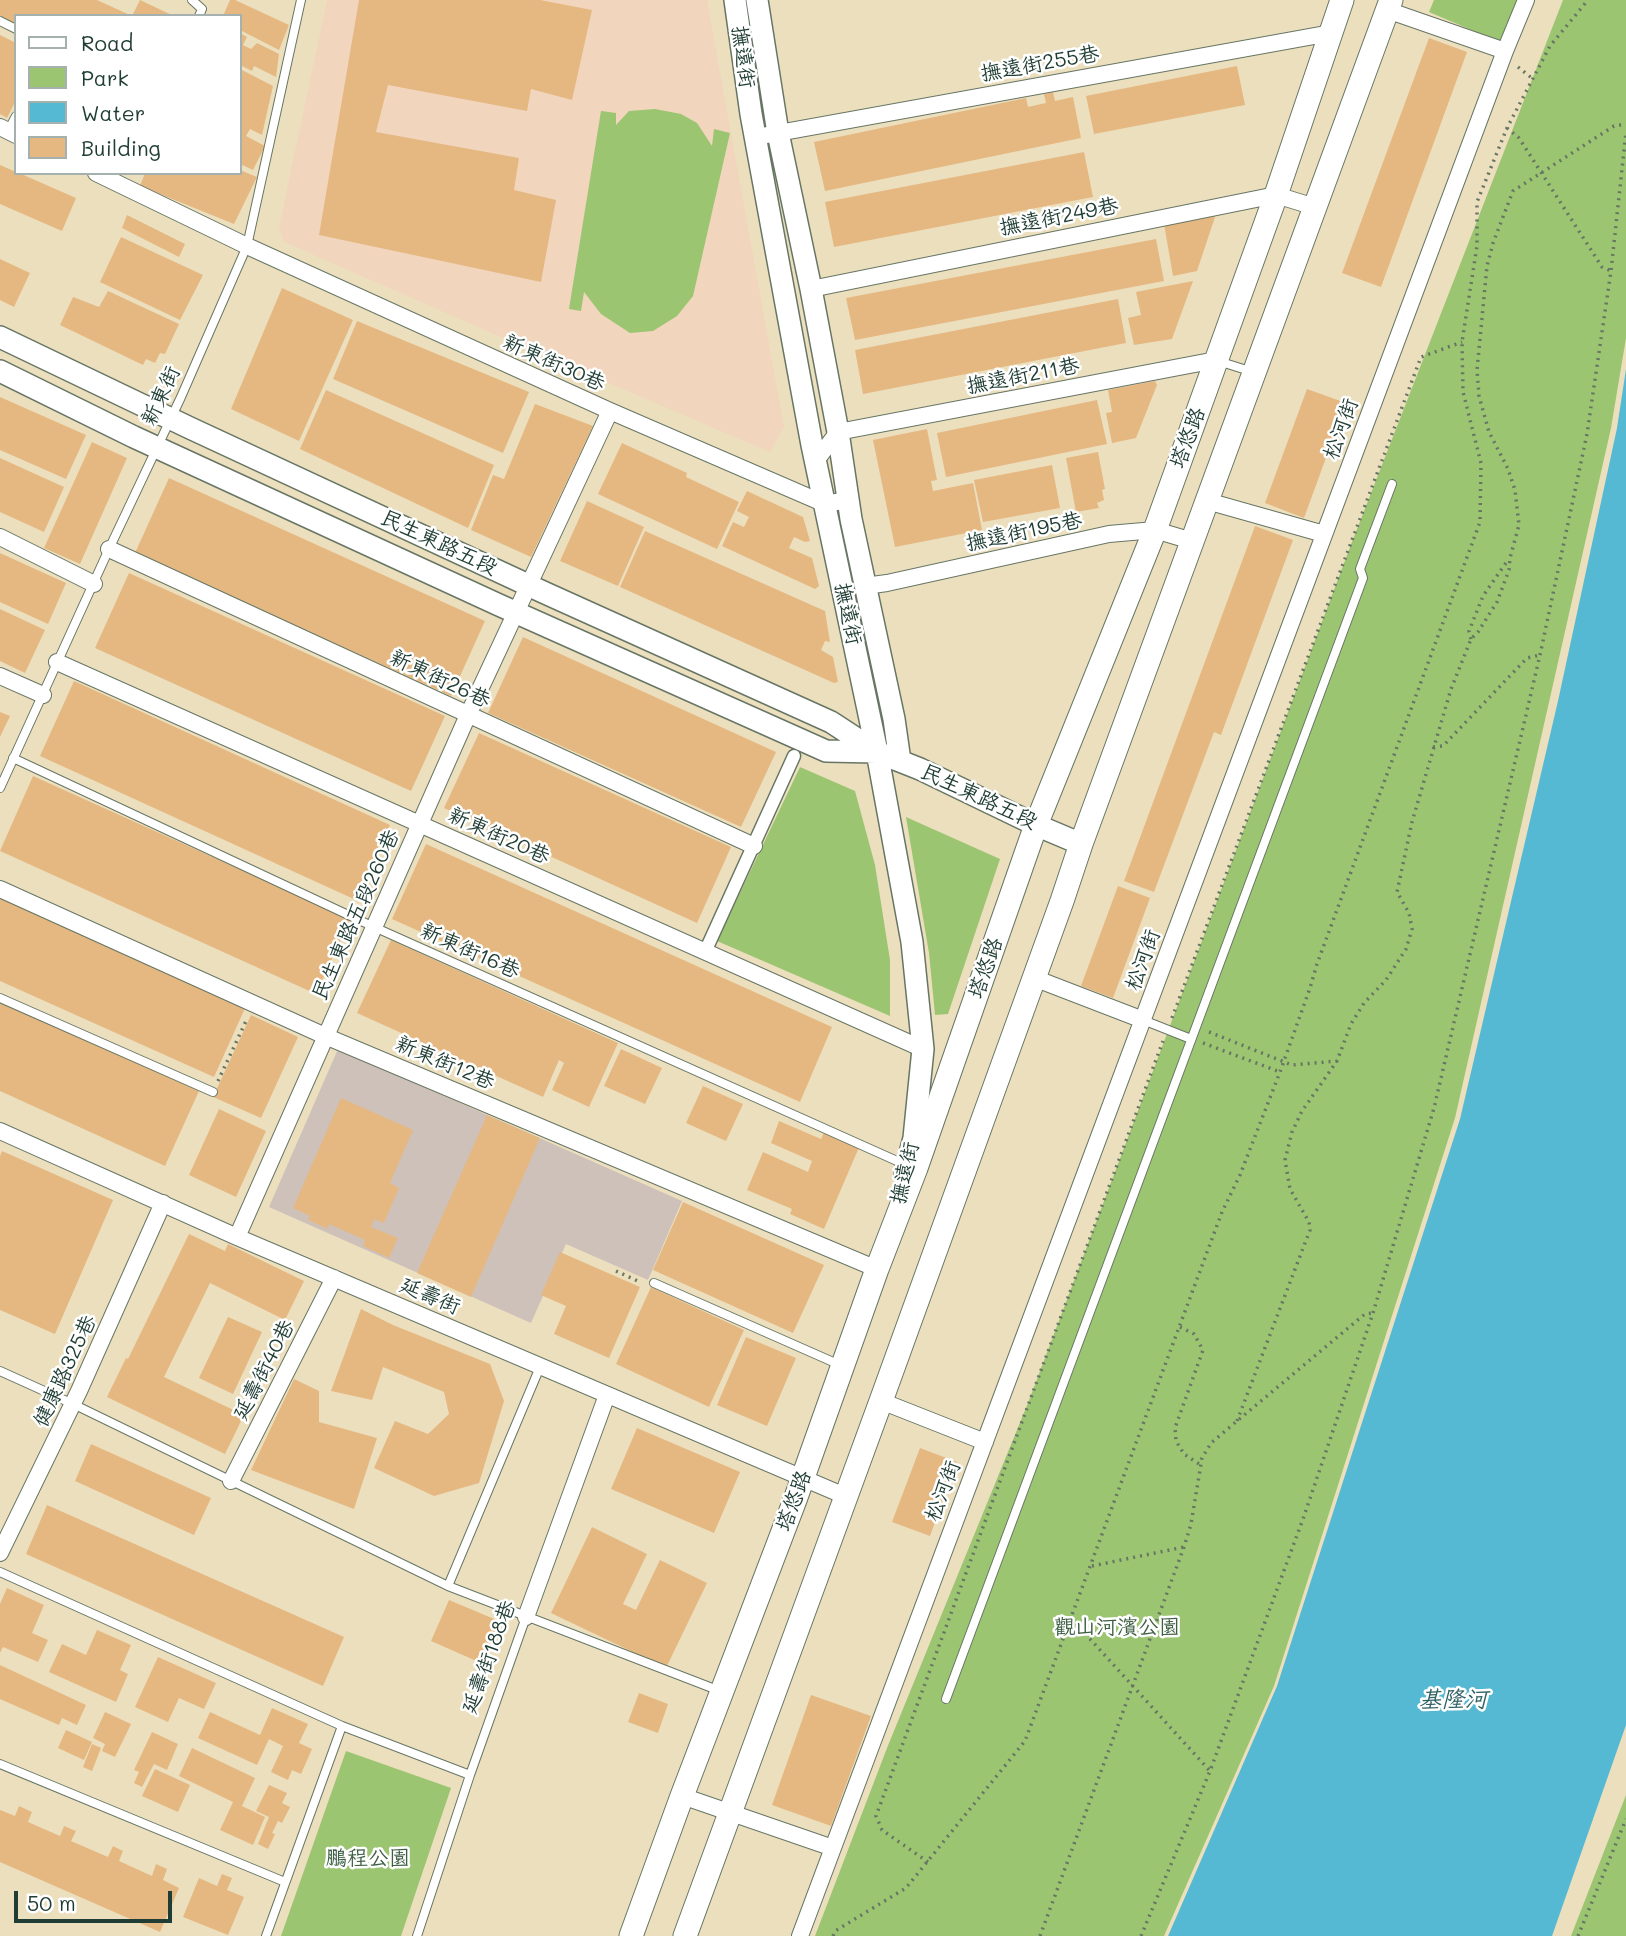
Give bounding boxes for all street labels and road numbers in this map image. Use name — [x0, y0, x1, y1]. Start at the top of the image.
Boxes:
street label: 撫遠街 — [726, 24, 760, 90]
street label: 撫遠街255巷 — [979, 41, 1101, 87]
street label: 撫遠街249巷 — [997, 193, 1121, 241]
street label: 新東街30巷 — [499, 329, 609, 397]
street label: 撫遠街211巷 — [964, 353, 1082, 399]
street label: 新東街 — [136, 362, 186, 430]
street label: 松河街 — [1318, 395, 1364, 463]
street label: 塔悠路 — [1165, 404, 1211, 472]
street label: 民生東路五段 — [377, 505, 501, 581]
street label: 撫遠街195巷 — [964, 507, 1084, 557]
street label: 撫遠街 — [829, 581, 867, 647]
street label: 新東街26巷 — [386, 645, 494, 713]
street label: 民生東路五段 — [917, 759, 1041, 835]
street label: 新東街20巷 — [444, 802, 554, 870]
street label: 民生東路五段260巷 — [307, 826, 405, 1004]
street label: 新東街16巷 — [416, 918, 524, 984]
street label: 松河街 — [1120, 926, 1166, 994]
street label: 塔悠路 — [964, 934, 1008, 1002]
street label: 新東街12巷 — [392, 1031, 498, 1095]
street label: 撫遠街 — [886, 1139, 924, 1207]
street label: 延壽街 — [396, 1272, 464, 1320]
street label: 健康路325巷 — [28, 1311, 102, 1431]
street label: 延壽街40巷 — [228, 1316, 300, 1424]
street label: 松河街 — [920, 1457, 966, 1525]
street label: 塔悠路 — [771, 1467, 817, 1535]
street label: 延壽街188巷 — [457, 1597, 521, 1717]

